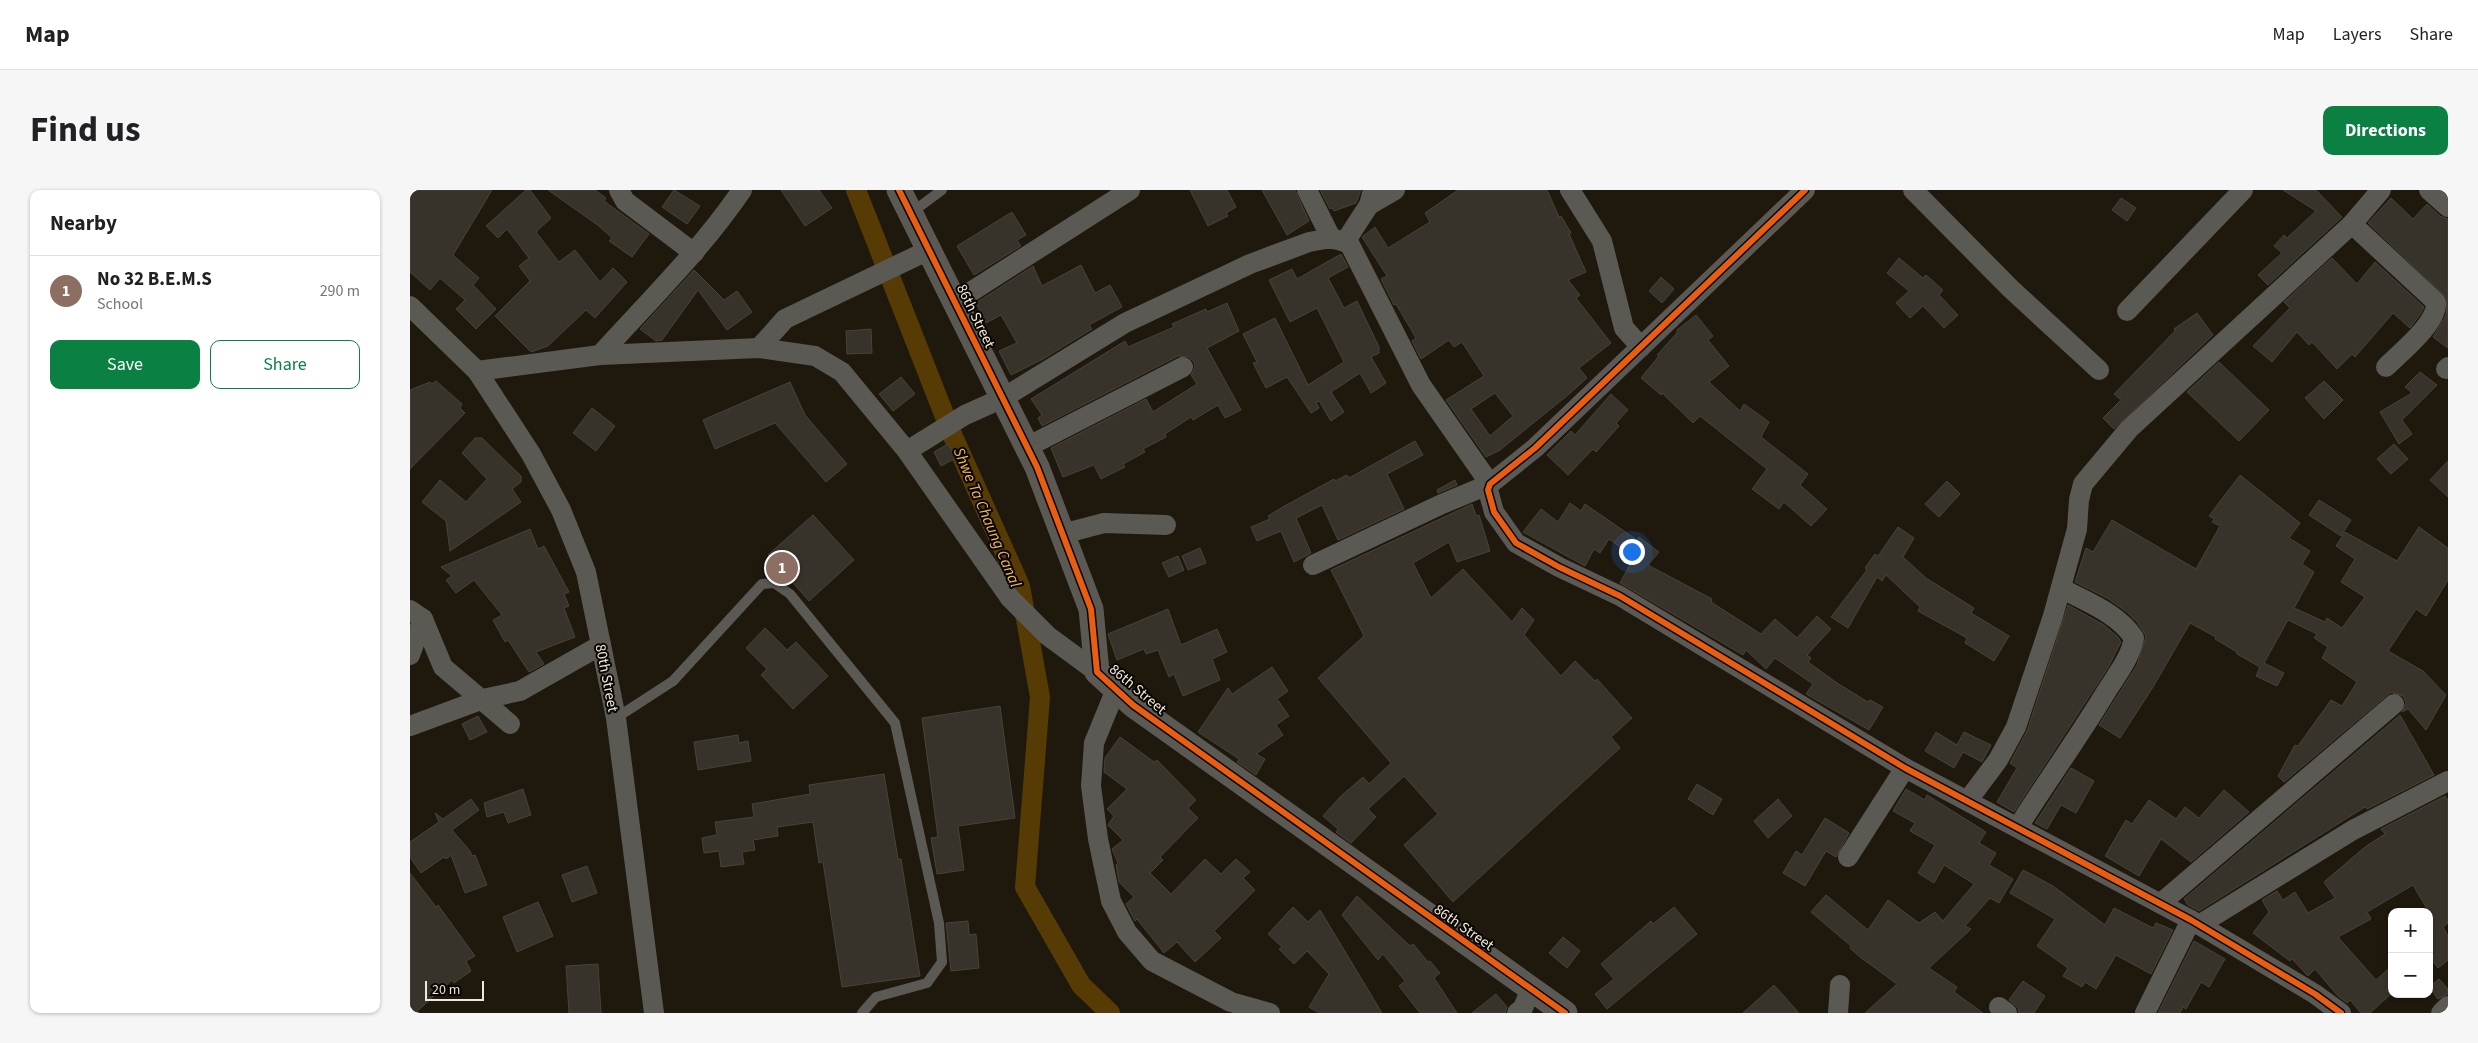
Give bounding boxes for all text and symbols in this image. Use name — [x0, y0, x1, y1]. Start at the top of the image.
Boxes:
text: Map — [25, 17, 70, 52]
text: Map — [2273, 22, 2305, 47]
text: Layers — [2333, 22, 2382, 47]
text: Share — [2410, 22, 2453, 47]
text: Find us — [30, 105, 140, 155]
button: Directions — [2323, 106, 2448, 155]
text: Nearby — [50, 208, 117, 238]
text: No 32 B.E.M.S — [97, 266, 212, 293]
text: 1 — [62, 280, 70, 302]
text: 290 m — [320, 280, 360, 302]
street label: 86th Street — [951, 281, 1000, 352]
text: School — [97, 293, 143, 315]
button: Save — [50, 340, 200, 389]
button: Share — [210, 340, 360, 389]
water label: Shwe Ta Chaung Canal — [948, 444, 1026, 591]
your location — [1619, 539, 1645, 565]
pin: 1 — [766, 549, 798, 587]
street label: 80th Street — [590, 642, 623, 714]
street label: 86th Street — [1105, 659, 1171, 720]
street label: 86th Street — [1430, 899, 1498, 956]
map controls — [2388, 908, 2433, 998]
button: + — [2388, 908, 2433, 953]
button: − — [2388, 953, 2433, 998]
scale bar — [425, 978, 484, 1001]
text: 20 m — [432, 980, 460, 1000]

